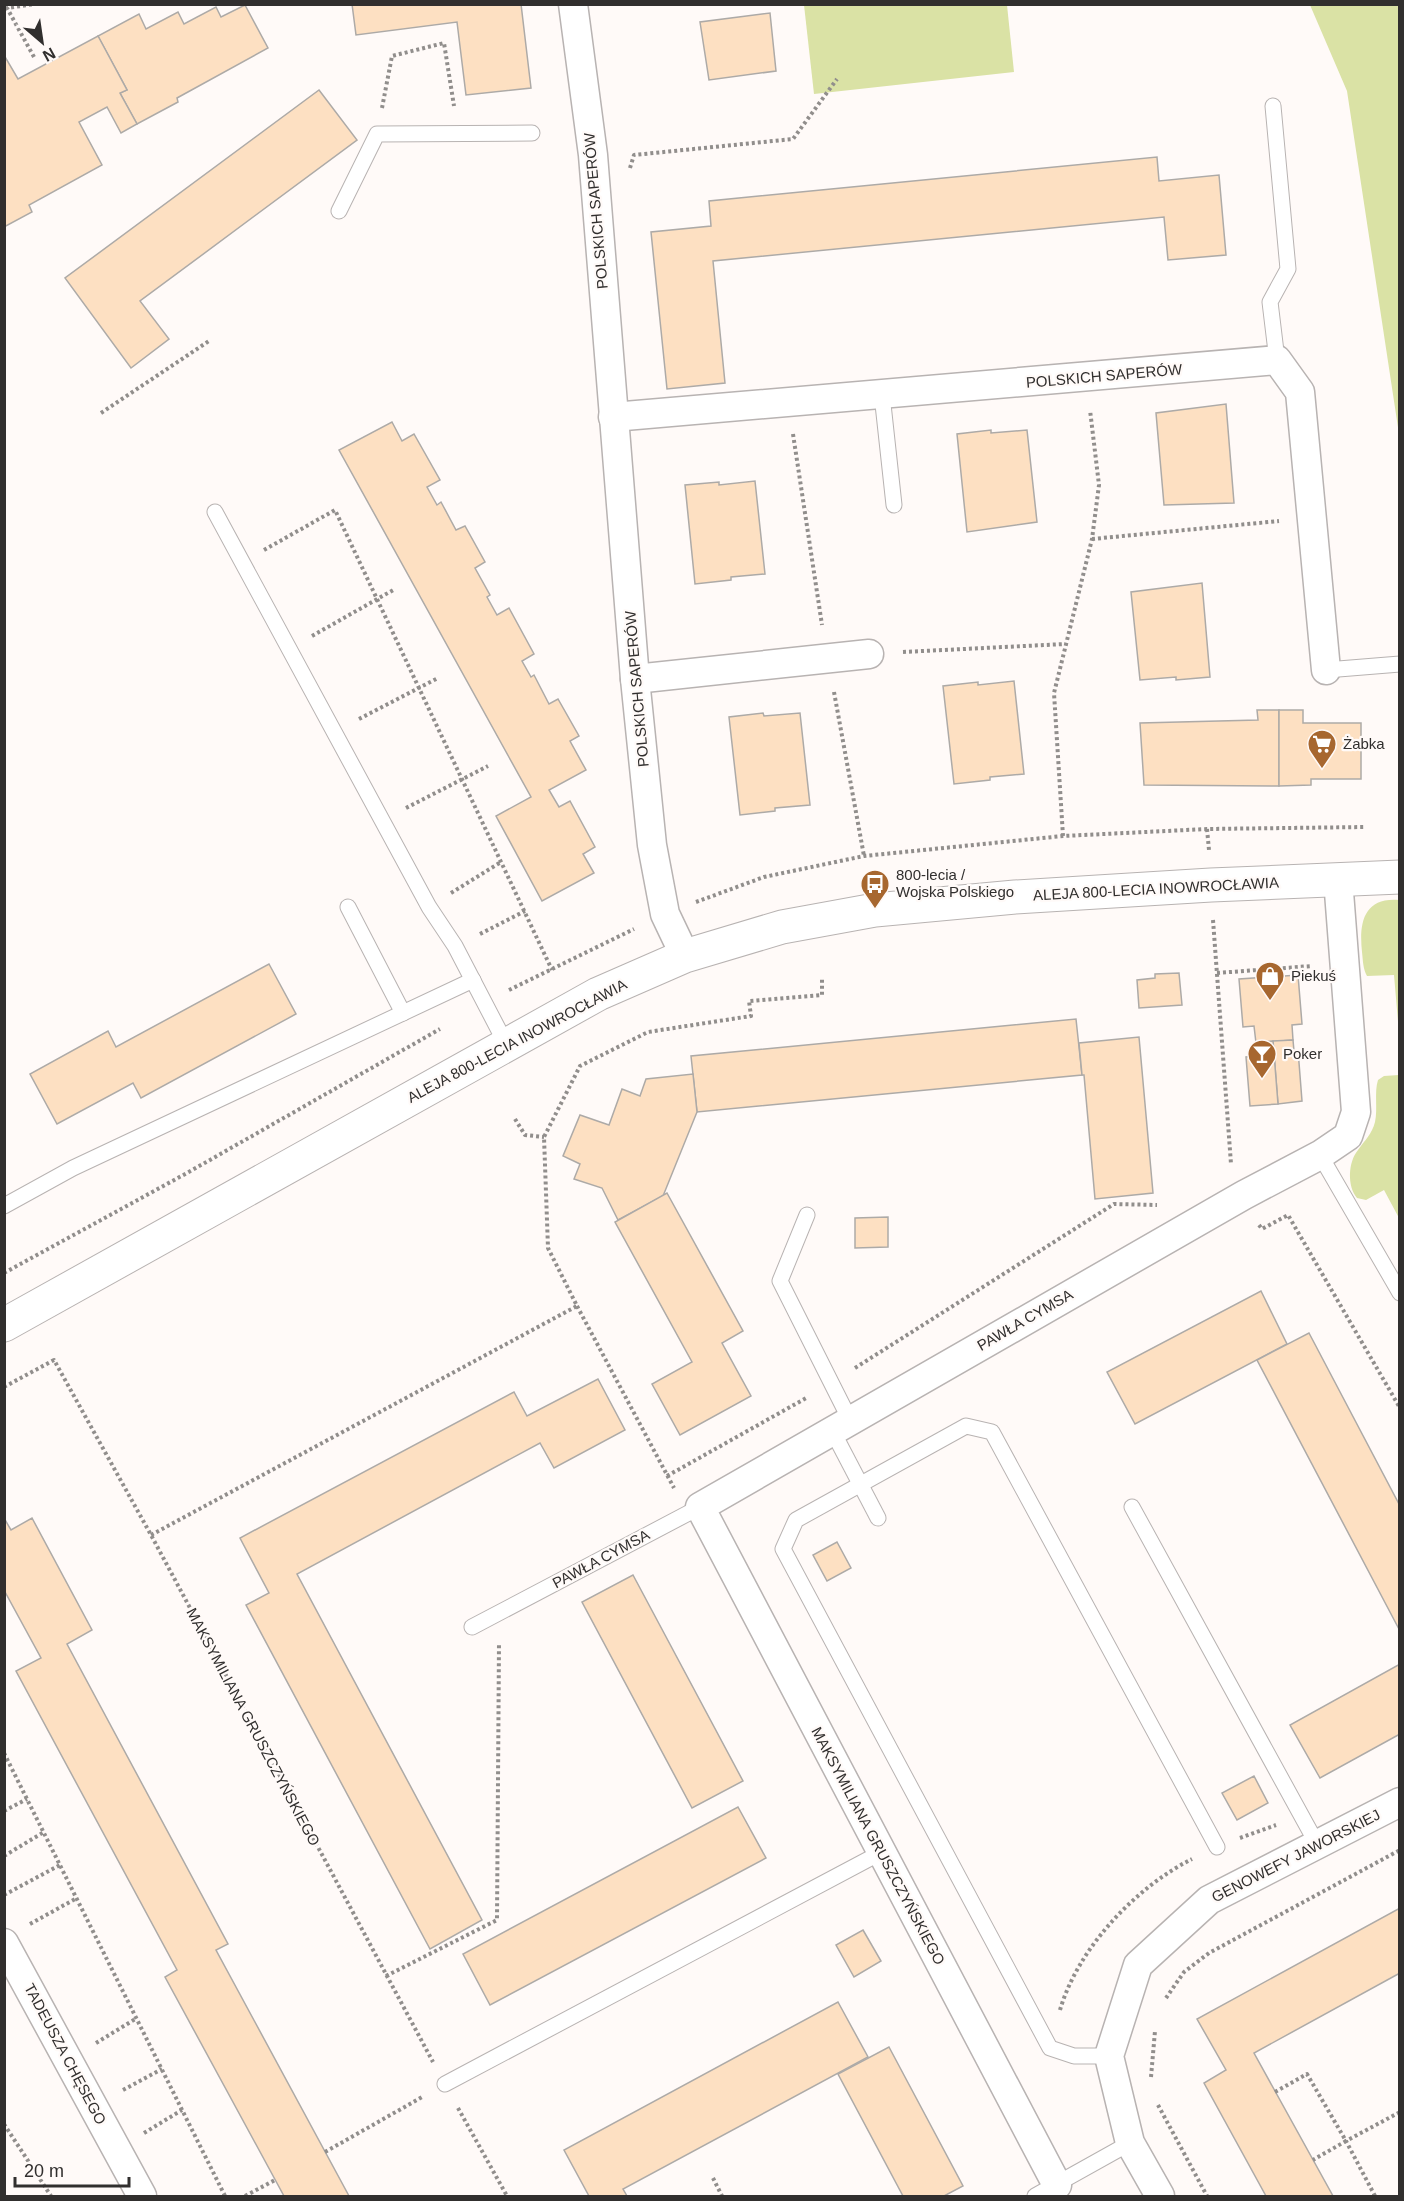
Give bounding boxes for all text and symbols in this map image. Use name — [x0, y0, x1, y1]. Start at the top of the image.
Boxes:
north arrow — [12, 12, 72, 72]
text: N — [40, 44, 58, 65]
street label: POLSKICH SAPERÓW — [580, 131, 611, 290]
street label: POLSKICH SAPERÓW — [1025, 360, 1184, 391]
street label: POLSKICH SAPERÓW — [621, 609, 652, 768]
supermarket icon: Żabka — [1306, 728, 1338, 770]
place label: Żabka — [1343, 735, 1385, 752]
place label: 800-lecia / Wojska Polskiego — [896, 866, 1014, 900]
bus stop icon: 800-lecia / Wojska Polskiego — [859, 868, 891, 910]
street label: ALEJA 800-LECIA INOWROCŁAWIA — [1033, 874, 1279, 903]
shop icon: Piekuś — [1254, 960, 1286, 1002]
place label: Piekuś — [1291, 967, 1336, 984]
street label: ALEJA 800-LECIA INOWROCŁAWIA — [404, 975, 629, 1106]
bar icon: Poker — [1246, 1038, 1278, 1080]
place label: Poker — [1283, 1045, 1322, 1062]
street label: PAWŁA CYMSA — [974, 1285, 1076, 1354]
street label: PAWŁA CYMSA — [549, 1526, 652, 1591]
street label: MAKSYMILIANA GRUSZCZYŃSKIEGO — [183, 1605, 324, 1849]
street label: MAKSYMILIANA GRUSZCZYŃSKIEGO — [808, 1724, 949, 1968]
street label: GENOWEFY JAWORSKIEJ — [1209, 1806, 1383, 1906]
street label: TADEUSZA CHĘSEGO — [21, 1980, 110, 2127]
scale bar — [15, 2150, 129, 2188]
text: 20 m — [24, 2161, 64, 2181]

